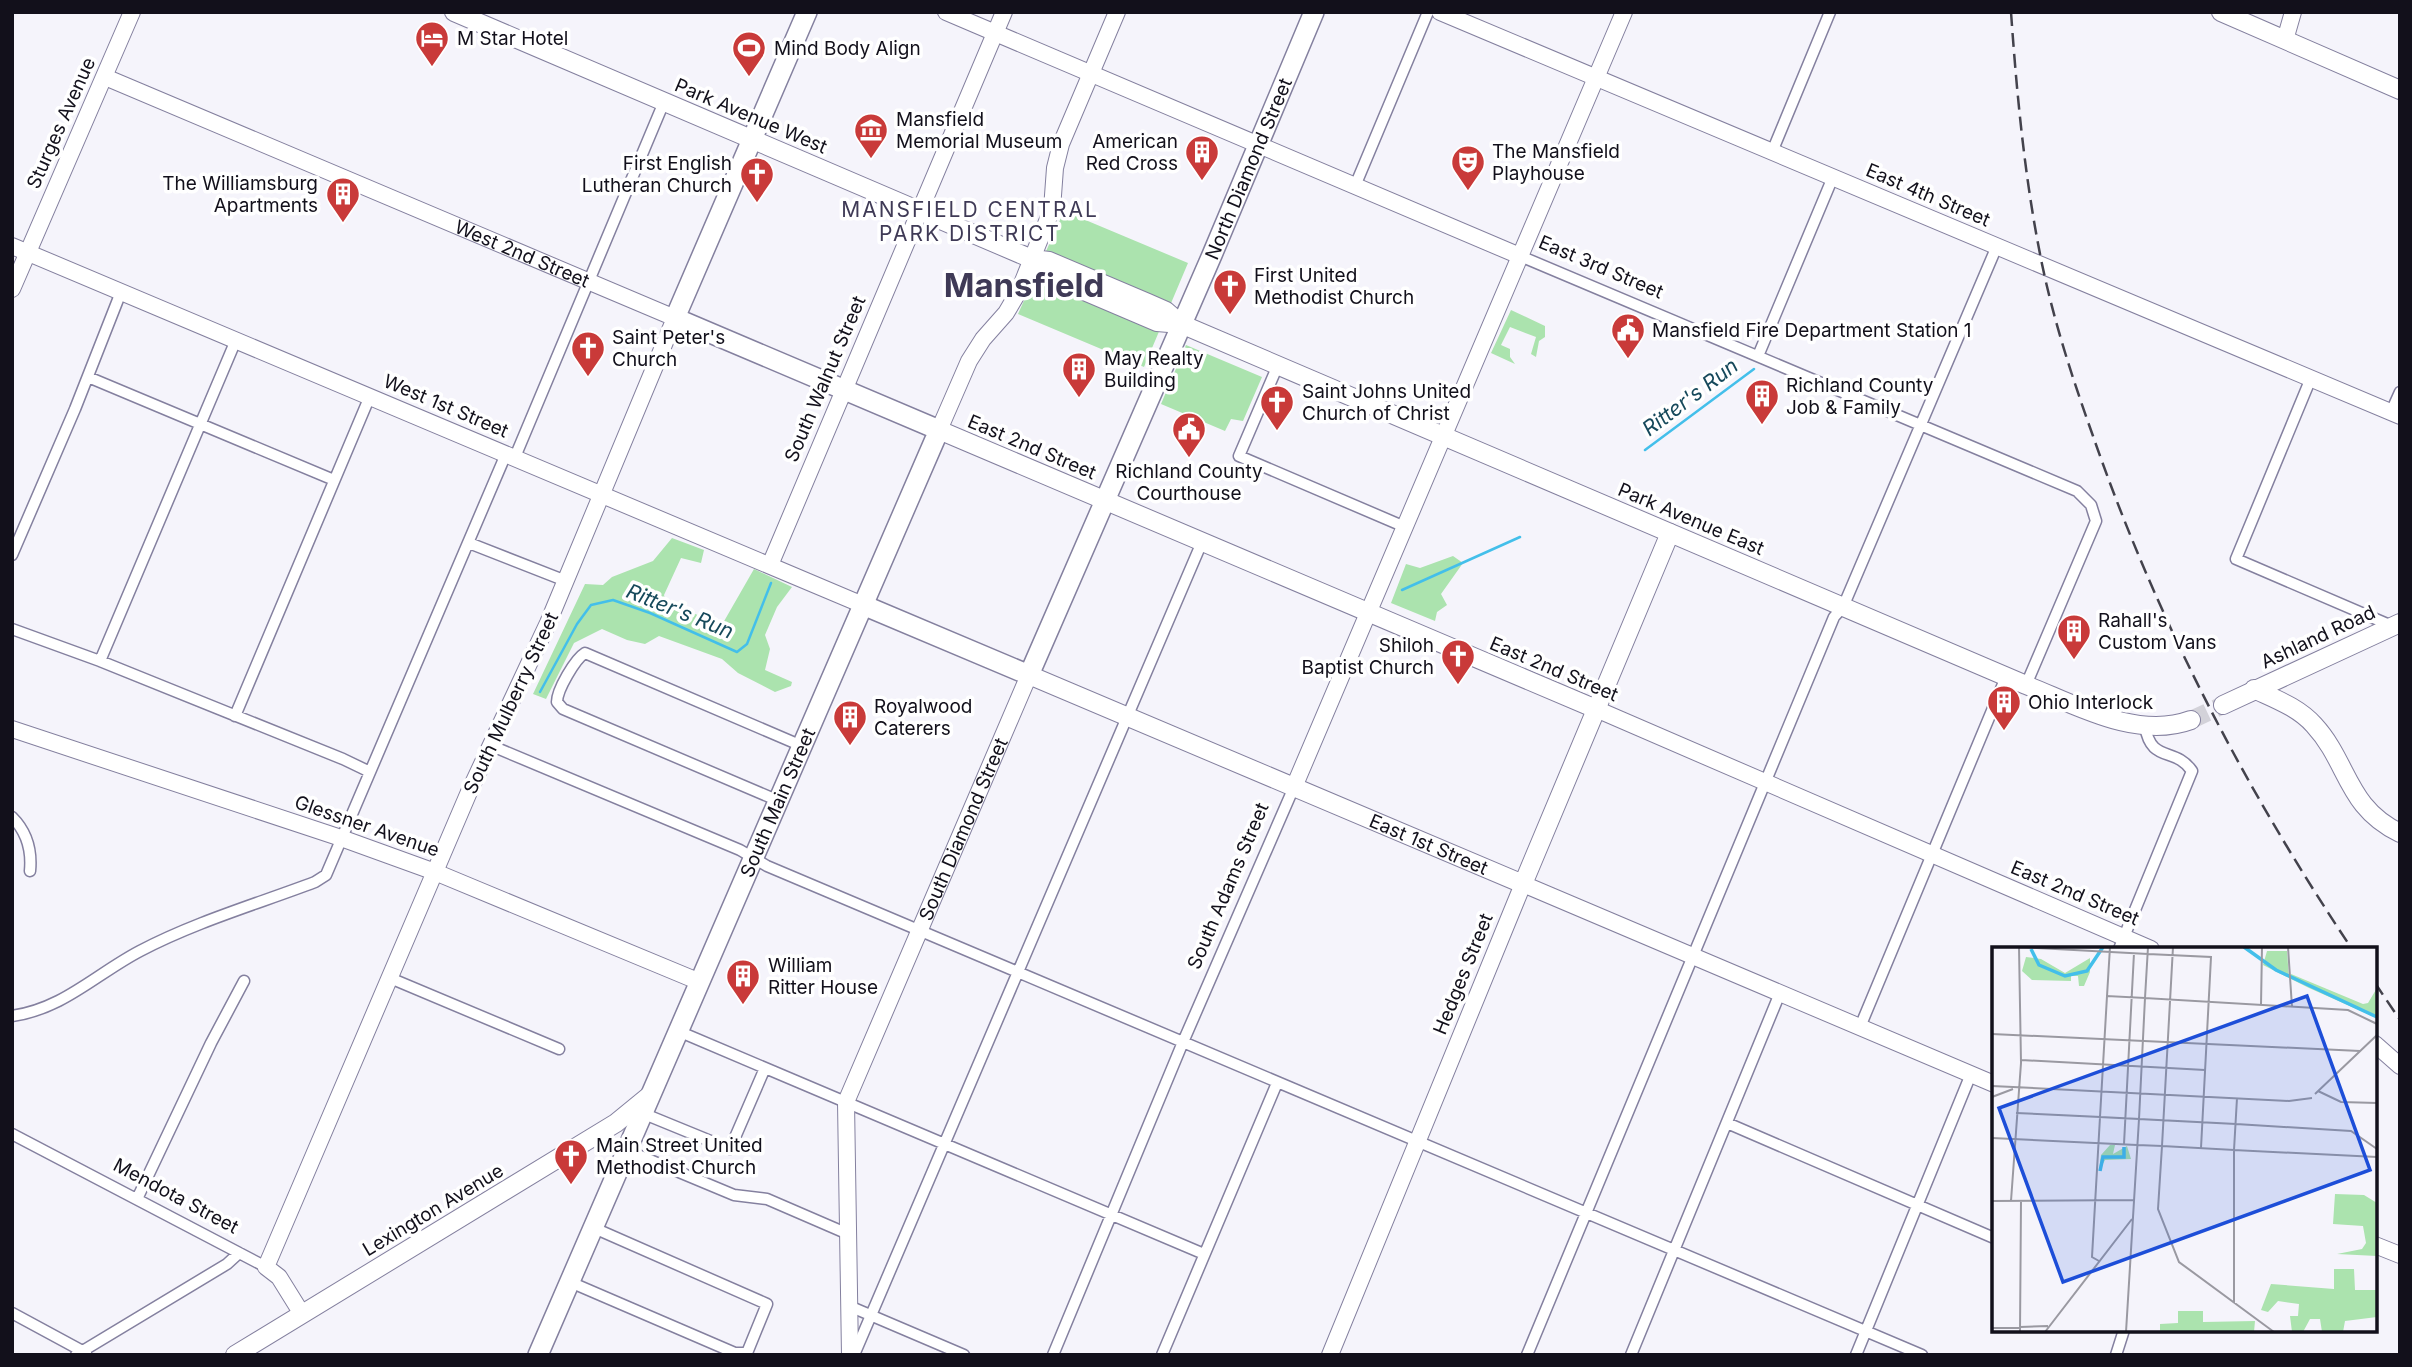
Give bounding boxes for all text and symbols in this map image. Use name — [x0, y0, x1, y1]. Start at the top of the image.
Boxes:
hotel icon: M Star Hotel — [413, 19, 451, 68]
place label: M Star Hotel — [457, 27, 568, 50]
sports icon: Mind Body Align — [730, 29, 768, 78]
place label: Mind Body Align — [774, 37, 921, 60]
street label: Sturges Avenue — [22, 54, 100, 192]
street label: Park Avenue West — [671, 74, 831, 158]
street label: North Diamond Street — [1200, 74, 1297, 263]
place label: Mansfield Memorial Museum — [896, 108, 1062, 153]
museum icon: Mansfield Memorial Museum — [852, 111, 890, 160]
place label: American Red Cross — [1086, 130, 1178, 175]
building icon: American Red Cross — [1183, 133, 1221, 182]
place label: The Mansfield Playhouse — [1492, 140, 1620, 185]
theatre icon: The Mansfield Playhouse — [1449, 143, 1487, 192]
place label: First English Lutheran Church — [582, 152, 732, 197]
church icon: First English Lutheran Church — [738, 155, 776, 204]
street label: East 4th Street — [1863, 159, 1993, 231]
place label: The Williamsburg Apartments — [162, 172, 318, 217]
building icon: The Williamsburg Apartments — [324, 175, 362, 224]
district label: MANSFIELD CENTRAL PARK DISTRICT — [841, 197, 1099, 246]
street label: West 2nd Street — [451, 215, 593, 292]
street label: East 3rd Street — [1535, 230, 1667, 304]
place label: First United Methodist Church — [1254, 264, 1414, 309]
district label: Mansfield — [944, 265, 1104, 305]
church icon: First United Methodist Church — [1211, 267, 1249, 316]
street label: South Walnut Street — [780, 292, 870, 466]
public building icon: Mansfield Fire Department Station 1 — [1609, 311, 1647, 360]
place label: Mansfield Fire Department Station 1 — [1652, 319, 1972, 342]
place label: Saint Peter's Church — [612, 326, 725, 371]
church icon: Saint Peter's Church — [569, 329, 607, 378]
place label: May Realty Building — [1104, 347, 1204, 392]
building icon: May Realty Building — [1060, 350, 1098, 399]
water label: Ritter's Run — [1637, 353, 1743, 441]
street label: West 1st Street — [380, 369, 512, 443]
place label: Richland County Job & Family — [1786, 374, 1934, 419]
building icon: Richland County Job & Family — [1743, 377, 1781, 426]
place label: Saint Johns United Church of Christ — [1302, 380, 1471, 425]
church icon: Saint Johns United Church of Christ — [1258, 383, 1296, 432]
street label: East 2nd Street — [964, 410, 1100, 484]
public building icon: Richland County Courthouse — [1170, 410, 1208, 459]
place label: Richland County Courthouse — [1115, 460, 1263, 505]
street label: Park Avenue East — [1614, 478, 1768, 560]
water label: Ritter's Run — [623, 578, 737, 644]
street label: Ashland Road — [2257, 600, 2379, 674]
street label: South Mulberry Street — [459, 608, 563, 798]
place label: Rahall's Custom Vans — [2098, 609, 2217, 654]
building icon: Rahall's Custom Vans — [2055, 612, 2093, 661]
street label: East 2nd Street — [1486, 632, 1622, 706]
place label: Shiloh Baptist Church — [1302, 634, 1434, 679]
church icon: Shiloh Baptist Church — [1439, 637, 1477, 686]
building icon: Ohio Interlock — [1985, 683, 2023, 732]
place label: Ohio Interlock — [2028, 691, 2154, 714]
place label: Royalwood Caterers — [874, 695, 972, 740]
building icon: Royalwood Caterers — [831, 698, 869, 747]
street label: South Main Street — [735, 725, 820, 881]
street label: South Diamond Street — [914, 734, 1012, 924]
street label: Glessner Avenue — [292, 790, 442, 862]
street label: South Adams Street — [1183, 799, 1273, 973]
street label: East 1st Street — [1366, 809, 1492, 879]
street label: East 2nd Street — [2007, 856, 2143, 930]
street label: Hedges Street — [1428, 910, 1498, 1038]
inset map — [1992, 947, 2377, 1332]
place label: William Ritter House — [768, 954, 878, 999]
building icon: William Ritter House — [724, 957, 762, 1006]
place label: Main Street United Methodist Church — [596, 1134, 763, 1179]
church icon: Main Street United Methodist Church — [552, 1137, 590, 1186]
street label: Mendota Street — [109, 1153, 243, 1239]
street label: Lexington Avenue — [359, 1159, 507, 1261]

